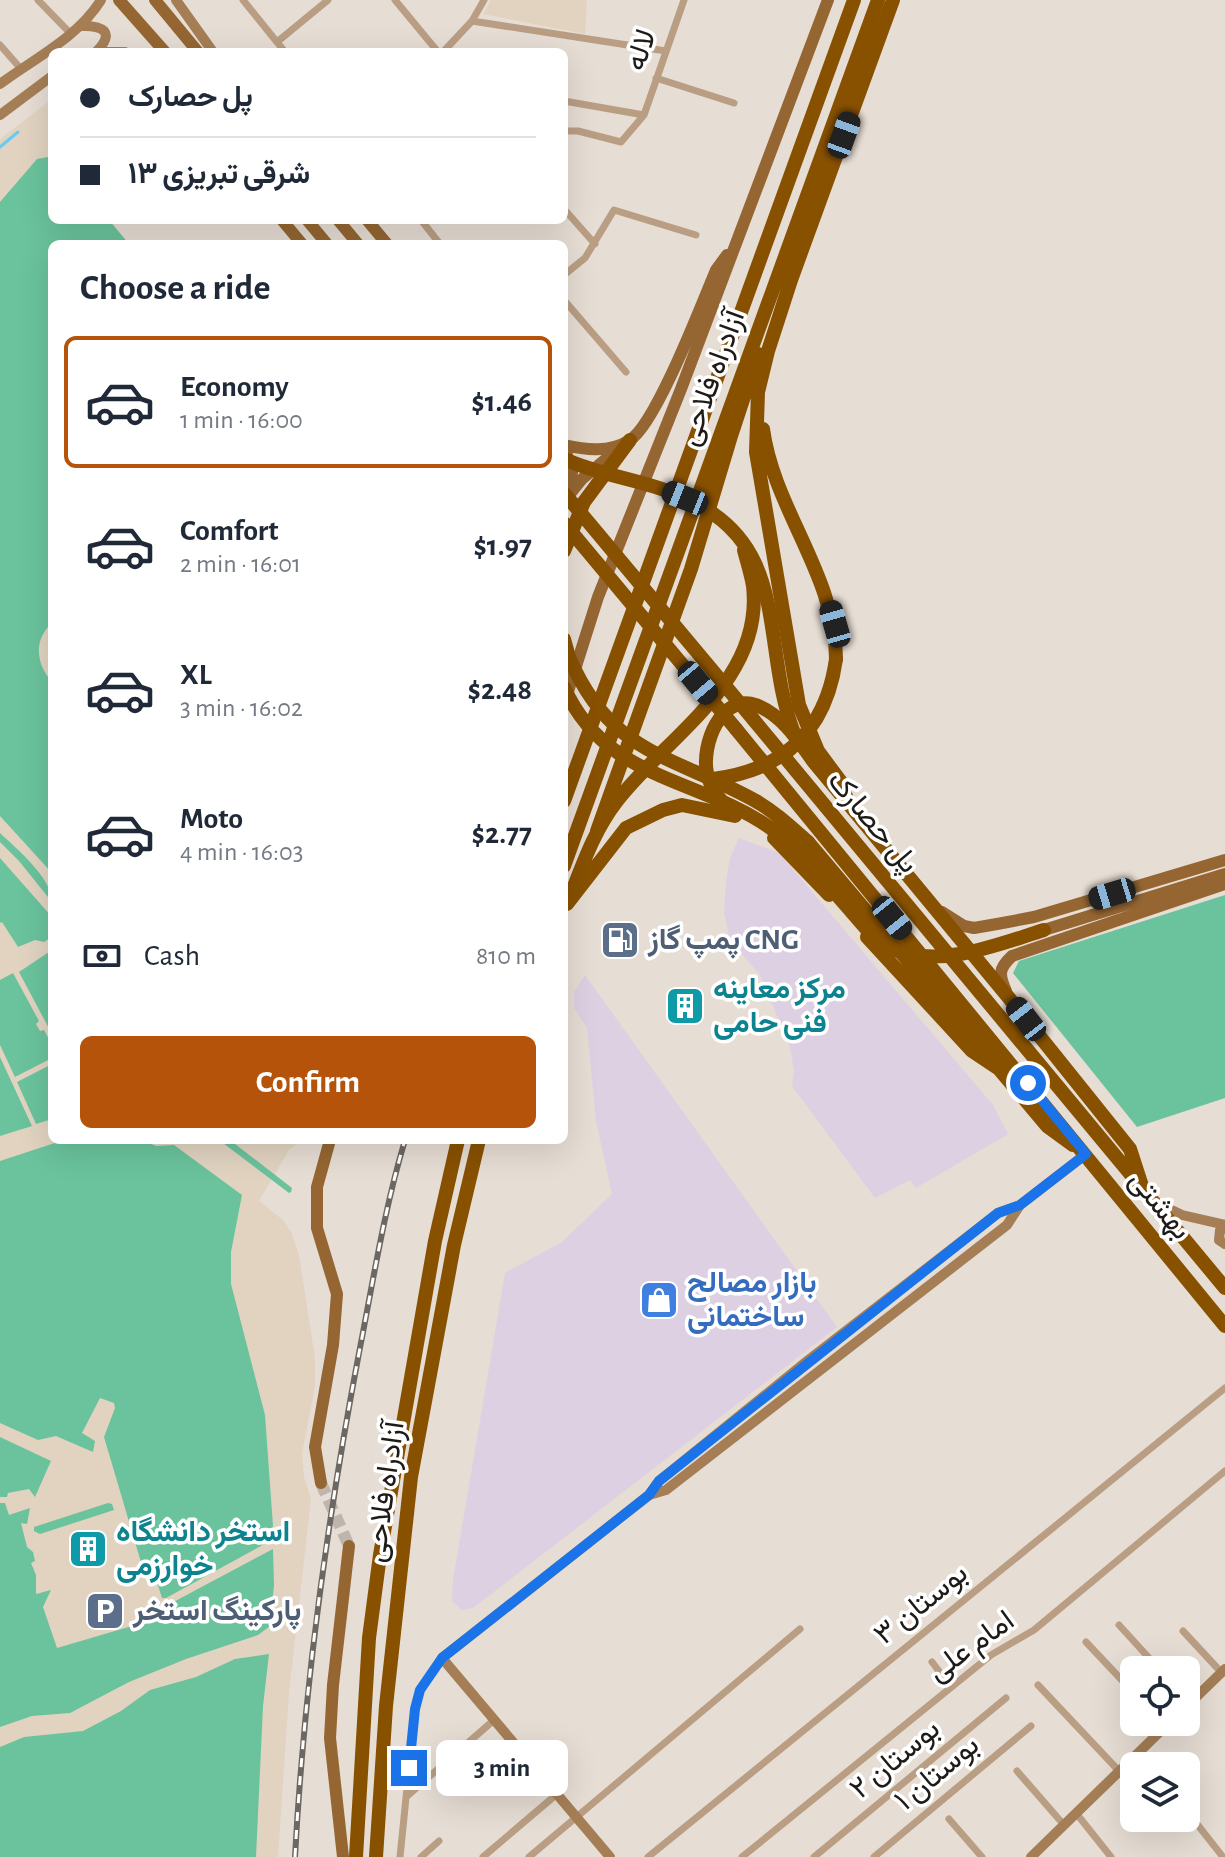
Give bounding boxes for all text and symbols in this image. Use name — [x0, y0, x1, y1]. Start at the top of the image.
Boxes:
street label: لاله — [620, 26, 662, 74]
text: پل حصارک — [128, 82, 253, 112]
car — [825, 108, 863, 162]
text: ۱۳ شرقی تبریزی — [128, 159, 310, 189]
text: Choose a ride — [80, 270, 270, 306]
street label: آزادراه فلاحی — [674, 304, 753, 451]
icon: car — [84, 366, 156, 438]
text: Economy — [180, 372, 289, 402]
text: $1.46 — [471, 387, 532, 417]
text: 1 min · 16:00 — [180, 407, 303, 433]
car — [658, 478, 712, 518]
icon: car — [84, 510, 156, 582]
text: Comfort — [180, 516, 279, 546]
text: $1.97 — [473, 531, 532, 561]
text: 2 min · 16:01 — [180, 551, 301, 577]
car — [817, 598, 853, 650]
icon: car — [84, 654, 156, 726]
car — [673, 657, 723, 709]
text: XL — [180, 660, 212, 690]
text: $2.48 — [468, 675, 532, 705]
text: 3 min · 16:02 — [180, 695, 303, 721]
street label: پل حصارک — [819, 765, 924, 881]
icon: car — [84, 798, 156, 870]
text: Moto — [180, 804, 243, 834]
text: $2.77 — [472, 819, 532, 849]
text: 4 min · 16:03 — [180, 839, 303, 865]
car — [1086, 876, 1138, 912]
car — [868, 892, 916, 944]
fuel station icon: پمپ گاز CNG — [599, 919, 641, 961]
place label: پمپ گاز CNG — [647, 924, 799, 959]
icon: cash — [80, 934, 124, 978]
text: Cash — [144, 941, 200, 971]
text: 810 m — [476, 943, 536, 969]
place label: مرکز معاینه فنی حامی — [713, 974, 846, 1040]
building icon: مرکز معاینه فنی حامی — [664, 985, 706, 1027]
car — [1002, 993, 1050, 1045]
button: Confirm — [80, 1036, 536, 1128]
route start — [1010, 1065, 1046, 1101]
street label: بهشتی — [1122, 1165, 1197, 1247]
place label: بازار مصالح ساختمانی — [687, 1268, 817, 1334]
shop icon: بازار مصالح ساختمانی — [638, 1279, 680, 1321]
street label: آزادراه فلاحی — [360, 1418, 412, 1565]
place label: استخر دانشگاه خوارزمی — [116, 1516, 290, 1583]
building icon: استخر دانشگاه خوارزمی — [67, 1528, 109, 1570]
street label: بوستان ۳ — [869, 1558, 975, 1652]
parking icon: پارکینگ استخر — [84, 1590, 126, 1632]
place label: پارکینگ استخر — [132, 1595, 301, 1630]
street label: امام علی — [922, 1605, 1021, 1689]
map controls — [1120, 1656, 1200, 1832]
button: locate — [1120, 1656, 1200, 1736]
street label: بوستان ۲ — [845, 1713, 947, 1806]
street label: بوستان ۱ — [889, 1730, 986, 1818]
callout: 3 min — [437, 1740, 569, 1796]
route end — [391, 1750, 427, 1786]
button: layers — [1120, 1752, 1200, 1832]
text: 3 min — [474, 1755, 530, 1781]

